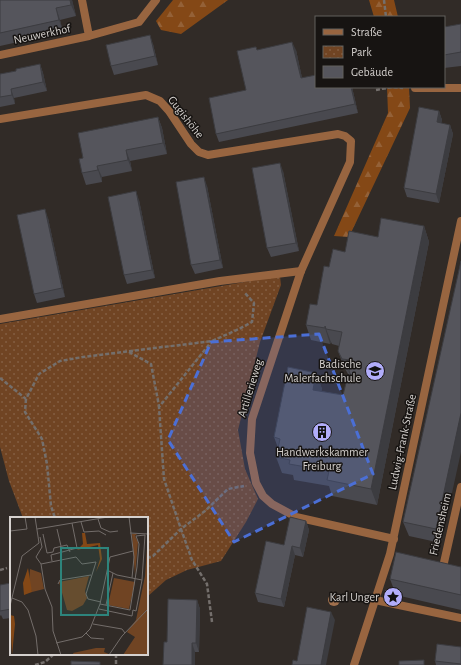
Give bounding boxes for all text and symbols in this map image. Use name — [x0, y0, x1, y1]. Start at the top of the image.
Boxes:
legend — [315, 16, 445, 88]
street label: Neuwerkhof — [12, 22, 73, 46]
text: Straße — [351, 26, 382, 38]
text: Park — [351, 46, 372, 58]
text: Gebäude — [351, 66, 393, 78]
street label: Gugishöhe — [166, 94, 206, 140]
street label: Artillerieweg — [235, 357, 265, 419]
place label: Badische Malerfachschule — [284, 358, 361, 384]
school or university icon: Badische Malerfachschule — [364, 360, 386, 382]
street label: Ludwig-Frank-Straße — [386, 393, 418, 491]
building icon: Handwerkskammer Freiburg — [311, 421, 333, 443]
place label: Handwerkskammer Freiburg — [276, 446, 368, 472]
street label: Friedensheim — [427, 492, 453, 556]
inset map — [10, 517, 148, 655]
place icon: Karl Unger — [382, 586, 404, 608]
place label: Karl Unger — [330, 591, 379, 603]

